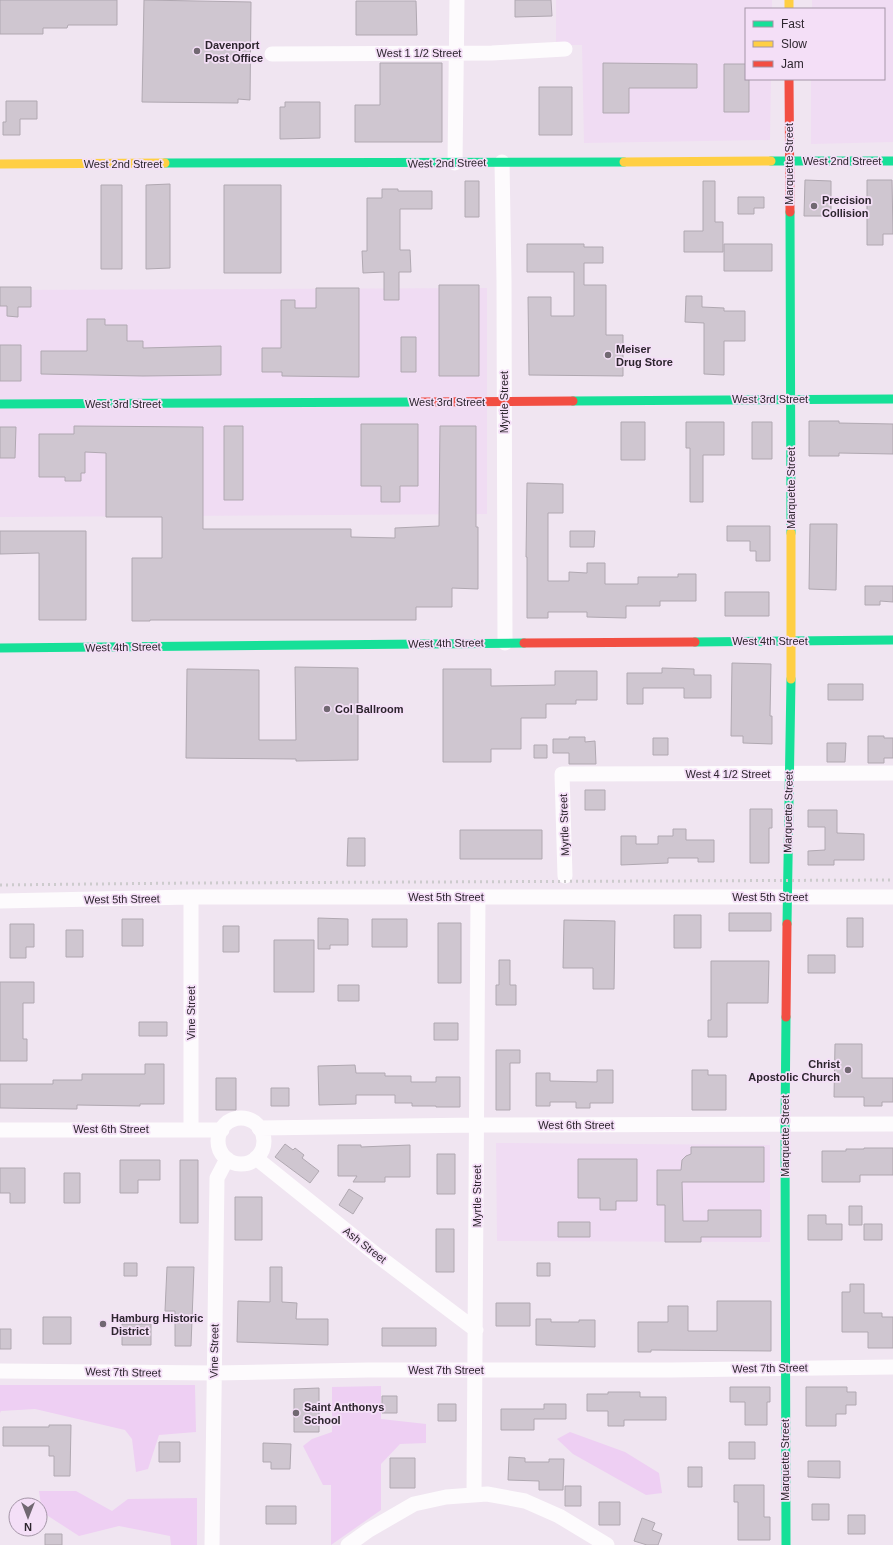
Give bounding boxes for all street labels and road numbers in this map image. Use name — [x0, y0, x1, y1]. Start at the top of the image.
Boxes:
street label: West 1 1/2 Street — [377, 47, 461, 59]
street label: Marquette Street — [783, 123, 795, 205]
street label: West 2nd Street — [803, 155, 881, 167]
street label: West 2nd Street — [408, 156, 486, 170]
street label: West 2nd Street — [84, 158, 162, 170]
street label: Myrtle Street — [498, 371, 510, 433]
street label: West 3rd Street — [732, 393, 808, 405]
street label: West 3rd Street — [409, 396, 485, 408]
street label: West 3rd Street — [85, 398, 161, 410]
street label: Marquette Street — [785, 447, 797, 529]
street label: West 4th Street — [732, 635, 808, 647]
street label: West 4th Street — [408, 636, 484, 650]
street label: West 4th Street — [85, 640, 161, 654]
street label: West 4 1/2 Street — [686, 768, 770, 780]
street label: Marquette Street — [781, 771, 795, 853]
street label: Myrtle Street — [557, 794, 571, 856]
street label: West 5th Street — [408, 891, 484, 903]
street label: West 5th Street — [732, 891, 808, 903]
street label: West 5th Street — [84, 892, 160, 906]
street label: Vine Street — [185, 986, 197, 1040]
street label: Marquette Street — [779, 1095, 791, 1177]
street label: West 6th Street — [538, 1119, 614, 1131]
street label: West 6th Street — [73, 1123, 149, 1135]
street label: Myrtle Street — [471, 1165, 483, 1227]
street label: Ash Street — [341, 1224, 389, 1266]
street label: Vine Street — [208, 1324, 220, 1378]
street label: West 7th Street — [732, 1361, 808, 1375]
street label: West 7th Street — [408, 1364, 484, 1376]
street label: West 7th Street — [85, 1365, 161, 1379]
street label: Marquette Street — [779, 1419, 791, 1501]

